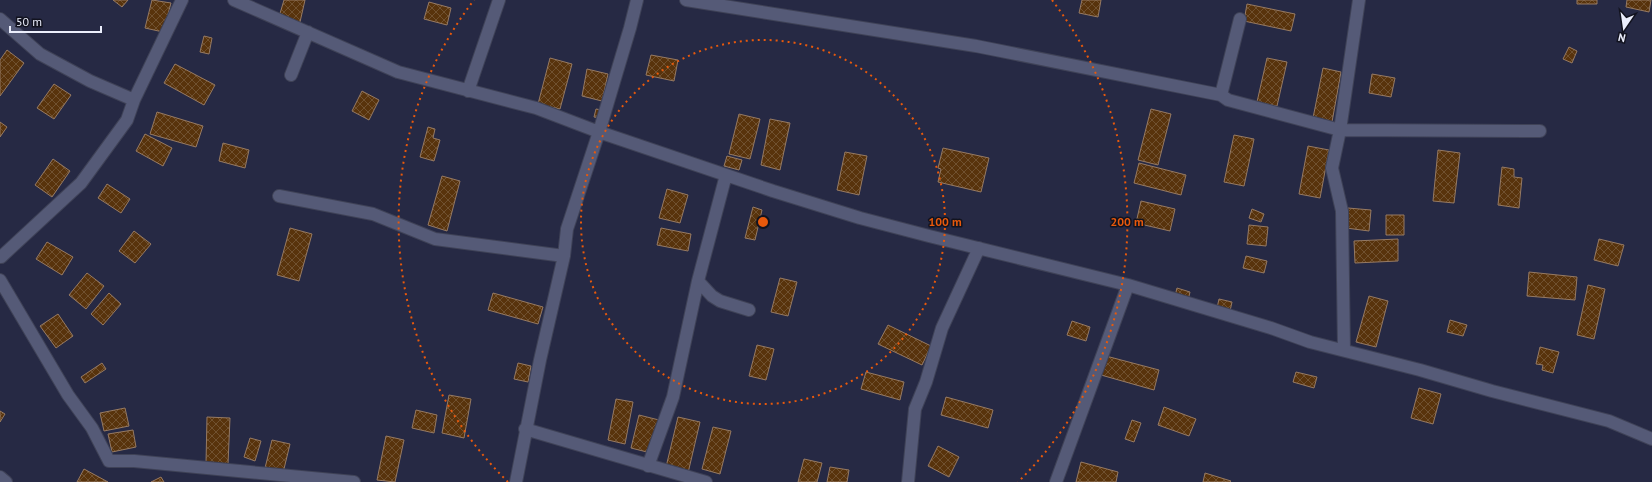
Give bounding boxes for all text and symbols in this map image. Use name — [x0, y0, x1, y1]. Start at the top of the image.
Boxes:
scale bar — [10, 8, 101, 34]
north arrow — [1604, 8, 1644, 48]
text: 50 m — [16, 14, 42, 29]
text: N — [1617, 30, 1627, 45]
text: 100 m — [928, 214, 962, 229]
text: 200 m — [1110, 214, 1144, 229]
centre of rings — [756, 215, 770, 229]

